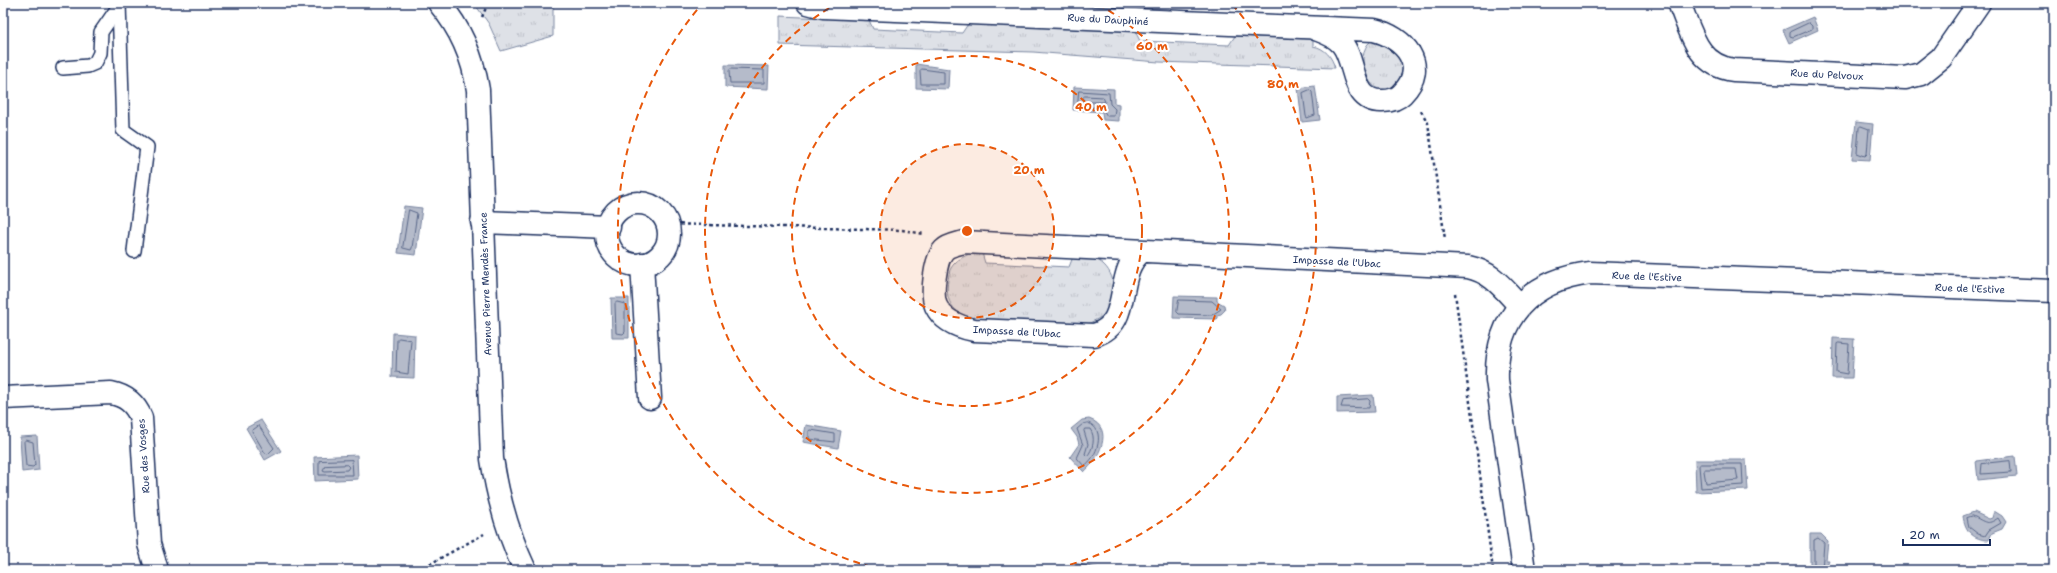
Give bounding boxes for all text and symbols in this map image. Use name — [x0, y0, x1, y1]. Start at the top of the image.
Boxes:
street label: Rue du Dauphiné — [1067, 11, 1149, 28]
text: 60 m — [1136, 38, 1168, 54]
street label: Rue du Pelvoux — [1790, 66, 1864, 83]
text: 80 m — [1267, 76, 1299, 92]
text: 40 m — [1075, 99, 1107, 115]
text: 20 m — [1013, 162, 1045, 178]
street label: Avenue Pierre Mendès France — [476, 212, 495, 356]
centre of rings — [960, 224, 974, 238]
street label: Impasse de l'Ubac — [1293, 253, 1381, 270]
street label: Rue de l'Estive — [1612, 269, 1683, 284]
street label: Rue de l'Estive — [1935, 281, 2006, 296]
street label: Impasse de l'Ubac — [973, 323, 1061, 340]
street label: Rue des Vosges — [134, 418, 153, 494]
scale bar — [1903, 521, 1990, 547]
text: 20 m — [1909, 527, 1940, 543]

